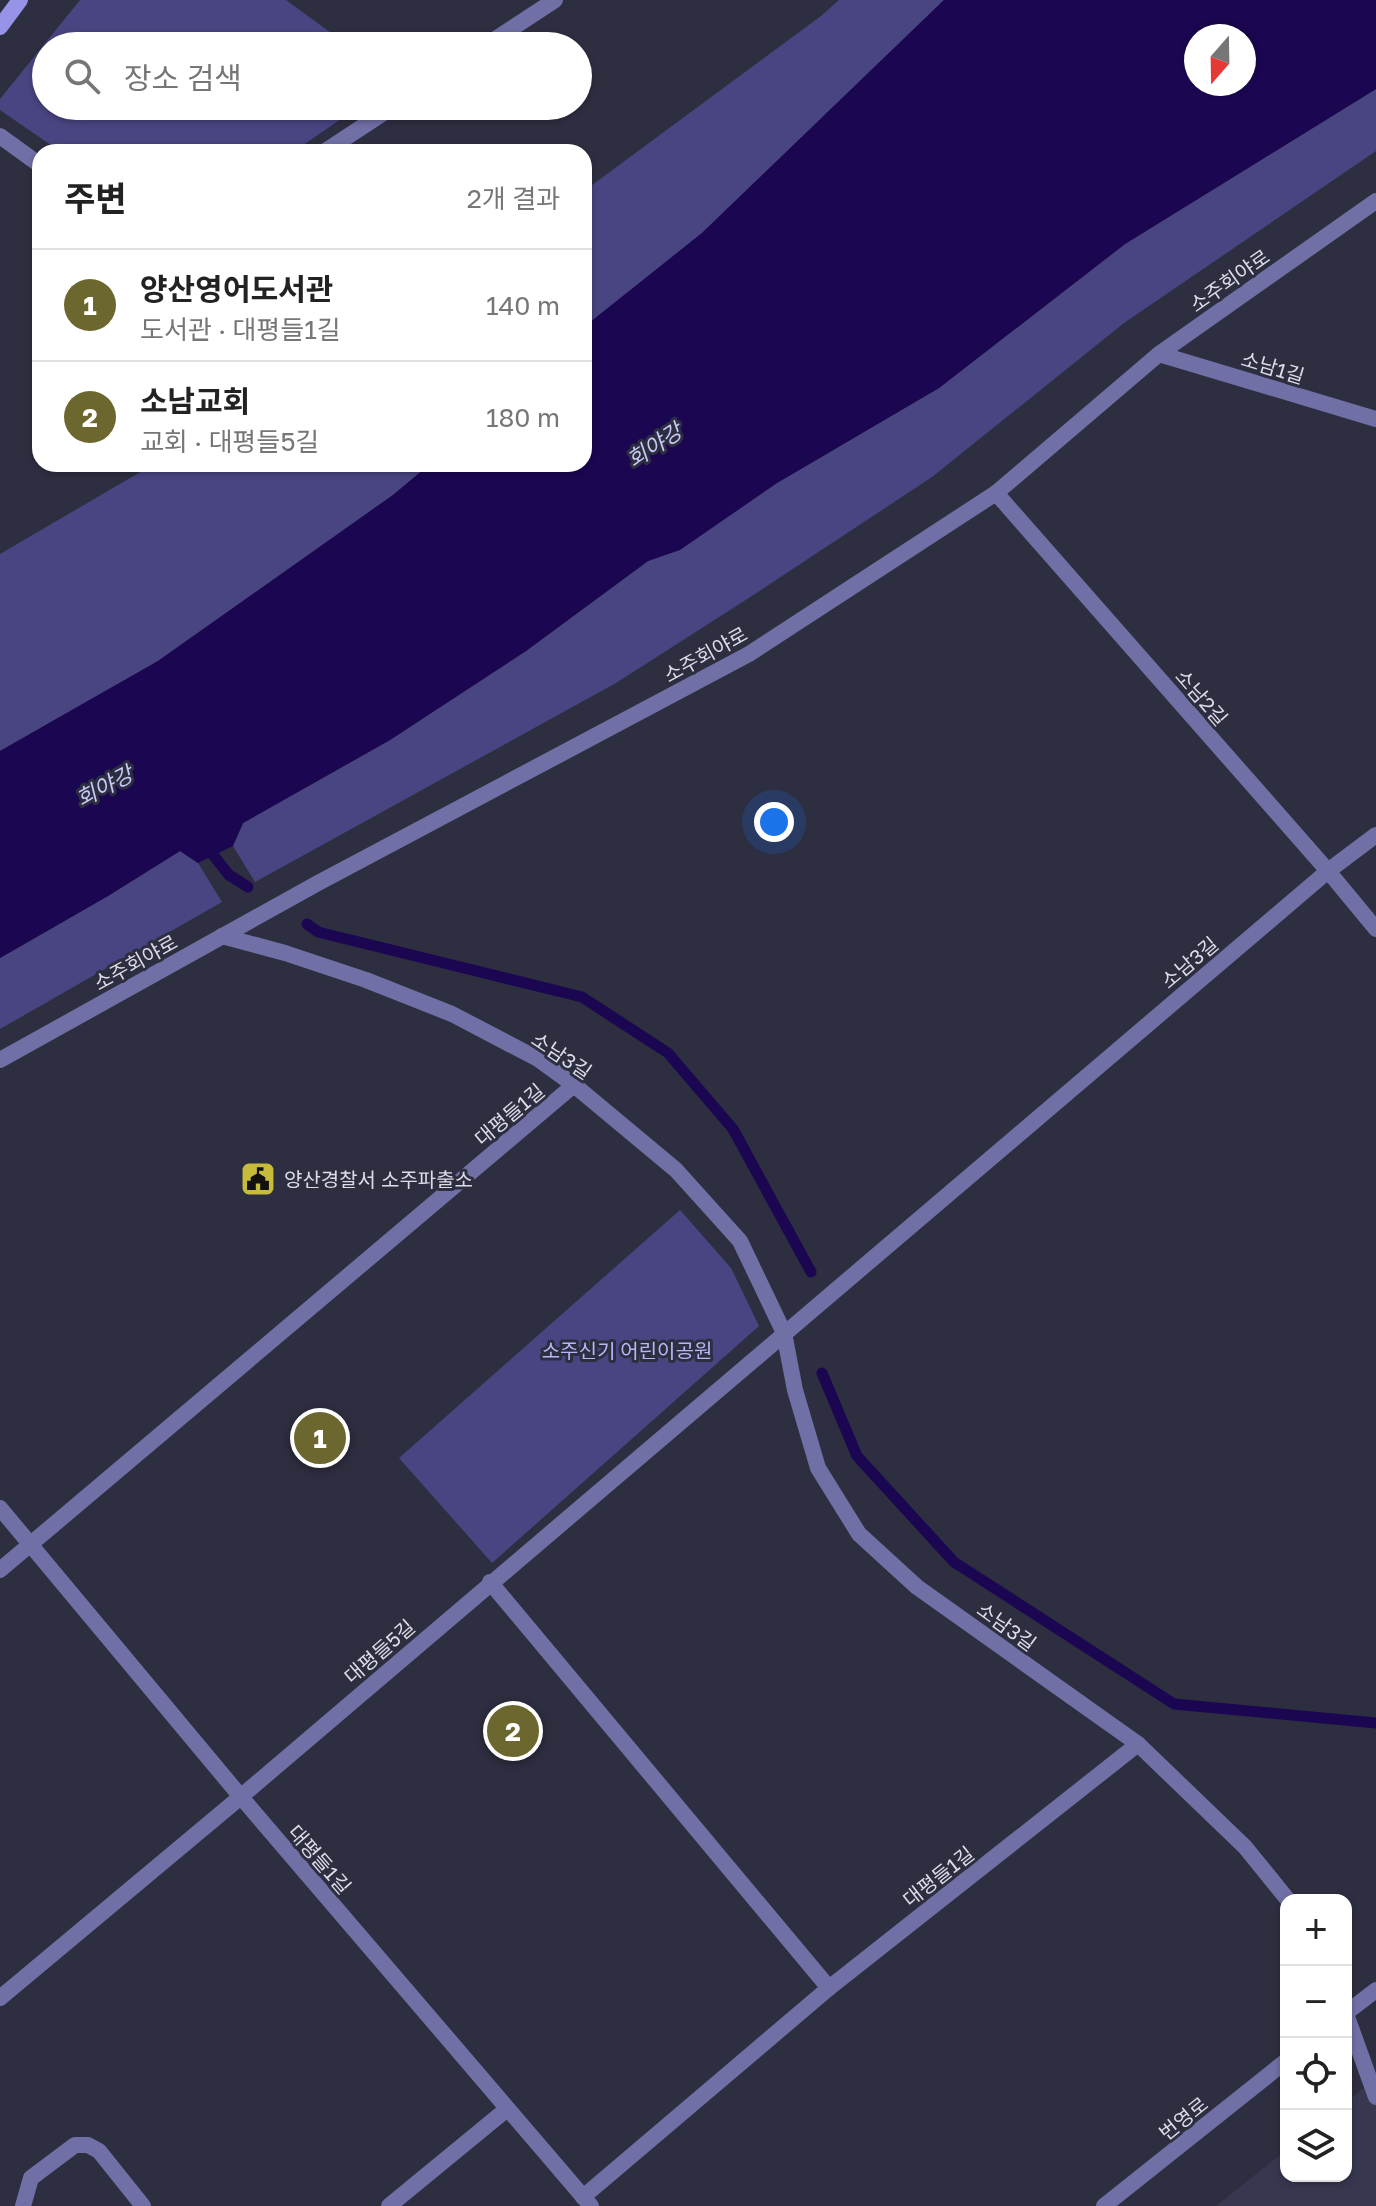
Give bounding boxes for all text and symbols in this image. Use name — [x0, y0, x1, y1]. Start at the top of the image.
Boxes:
north arrow — [1184, 24, 1256, 96]
search box — [32, 32, 592, 120]
icon: search — [60, 54, 104, 98]
text: 장소 검색 — [124, 60, 242, 96]
text: 주변 — [64, 178, 127, 218]
text: 2개 결과 — [467, 183, 560, 214]
street label: 소주회야로 — [1184, 244, 1274, 316]
text: 양산영어도서관 — [140, 271, 333, 307]
text: 1 — [83, 290, 97, 321]
text: 140 m — [486, 290, 560, 321]
text: 도서관 · 대평들1길 — [140, 314, 341, 345]
street label: 소남1길 — [1238, 346, 1308, 388]
text: 소남교회 — [140, 383, 250, 419]
text: 2 — [82, 402, 98, 433]
text: 180 m — [486, 402, 560, 433]
water label: 회야강 — [621, 416, 689, 473]
text: 교회 · 대평들5길 — [140, 426, 319, 457]
street label: 소주회야로 — [659, 621, 751, 687]
street label: 소남2길 — [1171, 664, 1233, 730]
water label: 회야강 — [71, 759, 140, 812]
your location — [754, 802, 794, 842]
street label: 소주회야로 — [89, 929, 181, 995]
street label: 소남3길 — [1156, 931, 1222, 993]
street label: 소남3길 — [528, 1026, 596, 1084]
street label: 대평들1길 — [469, 1078, 549, 1150]
public building icon: 양산경찰서 소주파출소 — [239, 1160, 277, 1198]
place label: 양산경찰서 소주파출소 — [284, 1167, 473, 1191]
park label: 소주신기 어린이공원 — [542, 1338, 712, 1362]
pin: 1 — [294, 1408, 346, 1468]
street label: 소남3길 — [973, 1597, 1041, 1655]
street label: 대평들5길 — [339, 1614, 419, 1688]
pin: 2 — [487, 1701, 539, 1761]
street label: 대평들1길 — [284, 1820, 356, 1898]
street label: 대평들1길 — [898, 1841, 978, 1911]
map controls — [1280, 1894, 1352, 2182]
button: + — [1280, 1894, 1352, 1966]
button: − — [1280, 1966, 1352, 2038]
button: locate — [1280, 2038, 1352, 2110]
street label: 번영로 — [1154, 2091, 1212, 2145]
button: layers — [1280, 2110, 1352, 2182]

